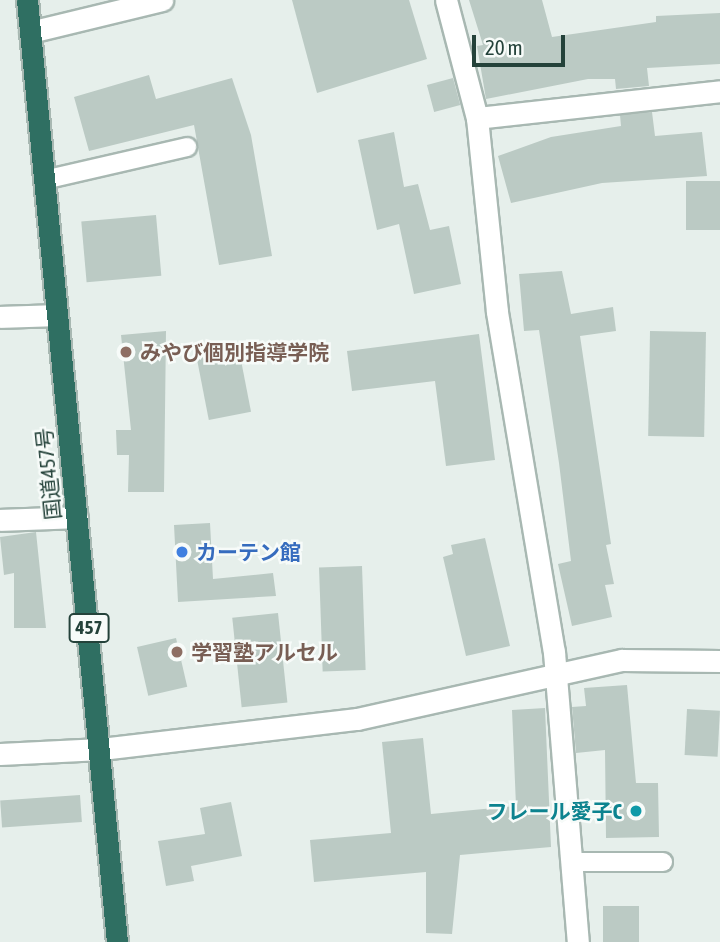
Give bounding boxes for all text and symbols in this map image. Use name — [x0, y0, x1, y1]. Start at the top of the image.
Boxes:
scale bar — [475, 21, 568, 65]
text: 20 m — [485, 35, 523, 59]
place label: みやび個別指導学院 — [140, 339, 329, 365]
marker: みやび個別指導学院 — [118, 344, 134, 360]
street label: 国道457号 — [31, 427, 65, 521]
place label: カーテン館 — [196, 539, 301, 565]
marker: カーテン館 — [174, 544, 190, 560]
road number: 457 — [68, 612, 110, 643]
place label: 学習塾アルセル — [191, 639, 338, 665]
marker: 学習塾アルセル — [169, 644, 185, 660]
place label: フレール愛子C — [487, 798, 622, 824]
marker: フレール愛子C — [628, 803, 644, 819]

